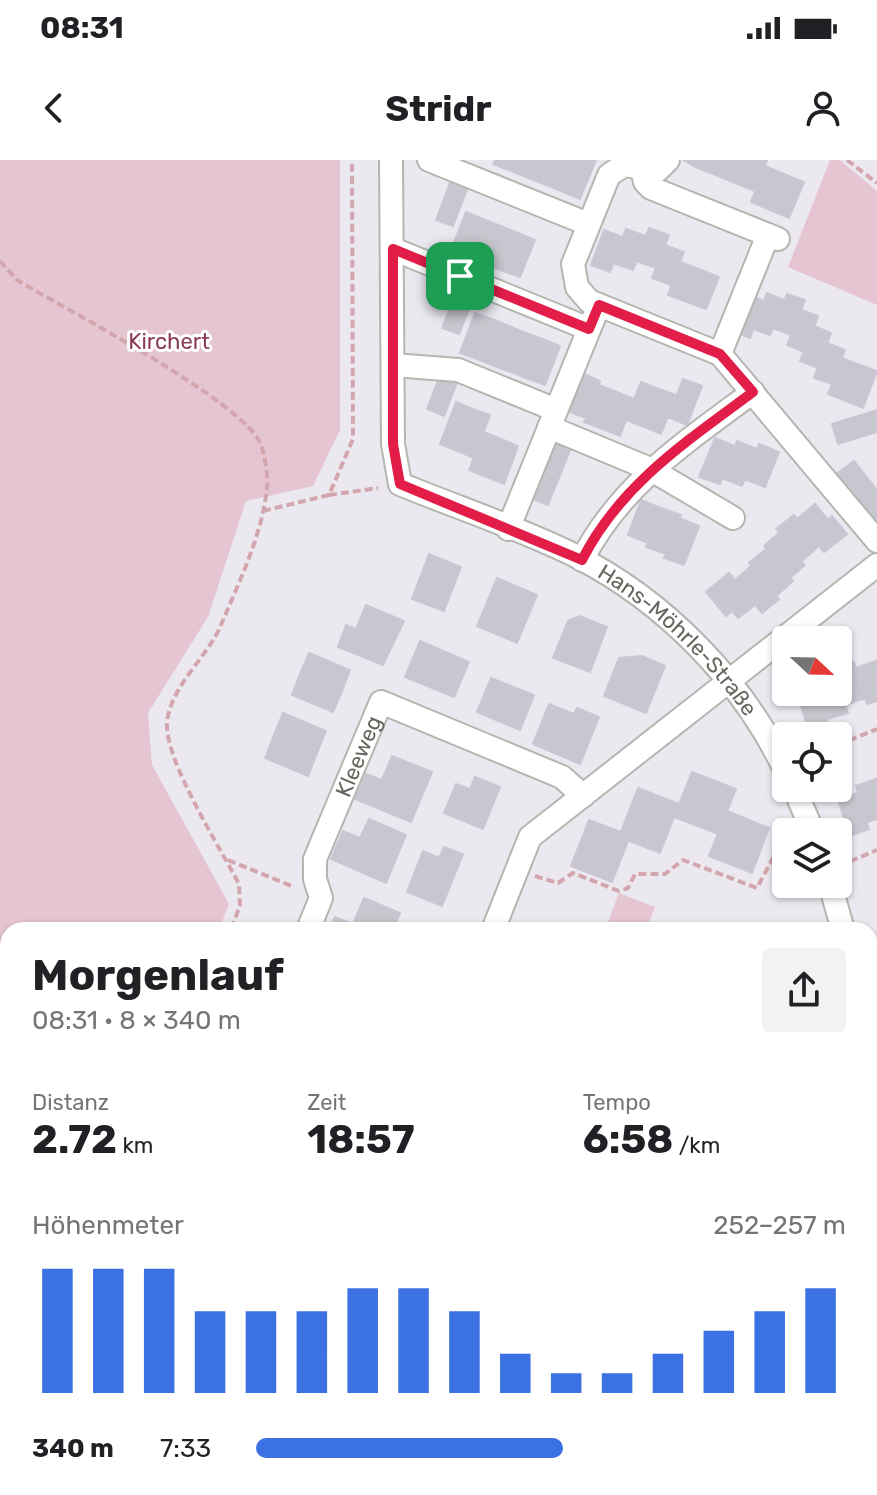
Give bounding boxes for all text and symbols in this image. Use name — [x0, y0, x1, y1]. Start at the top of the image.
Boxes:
text: 08:31 — [40, 10, 124, 46]
icon: back — [32, 86, 76, 130]
icon: person — [801, 86, 845, 130]
text: Stridr — [385, 87, 492, 130]
pin — [426, 242, 494, 310]
icon: arrive — [438, 254, 482, 298]
park label: Kirchert — [128, 328, 210, 355]
street label: Hans-Möhrle-Straße — [593, 558, 763, 721]
north arrow — [772, 626, 852, 706]
map controls — [772, 626, 852, 898]
street label: Kleeweg — [329, 711, 387, 801]
button: locate — [772, 722, 852, 802]
button: layers — [772, 818, 852, 898]
button: share — [762, 948, 846, 1032]
text: Morgenlauf — [32, 949, 284, 1001]
text: 08:31 · 8 × 340 m — [32, 1005, 241, 1036]
text: Distanz — [32, 1089, 109, 1116]
text: Zeit — [307, 1089, 346, 1116]
text: Tempo — [583, 1089, 651, 1116]
text: 2.72 — [32, 1116, 117, 1163]
text: 18:57 — [307, 1116, 415, 1163]
text: 6:58 — [583, 1116, 673, 1163]
text: km — [117, 1132, 153, 1159]
text: /km — [673, 1132, 720, 1159]
text: Höhenmeter — [32, 1210, 184, 1241]
text: 252–257 m — [713, 1210, 846, 1241]
text: 340 m — [32, 1433, 114, 1464]
text: 7:33 — [160, 1433, 211, 1464]

